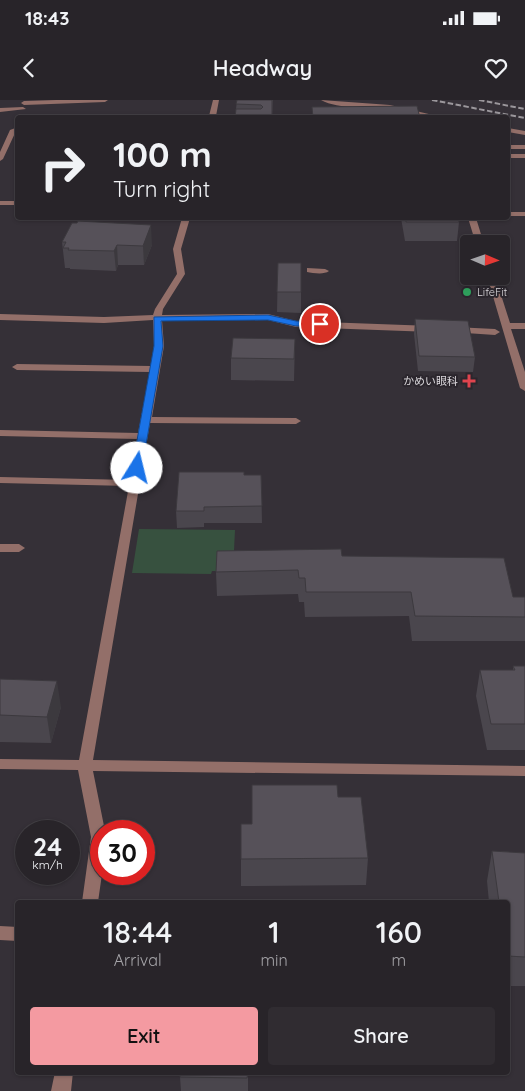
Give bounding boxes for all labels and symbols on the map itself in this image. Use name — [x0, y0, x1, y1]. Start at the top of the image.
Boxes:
north arrow — [460, 235, 510, 285]
place label: LifeFit — [477, 285, 508, 299]
marker: LifeFit — [461, 286, 473, 298]
pin — [299, 303, 341, 345]
place label: かめい眼科 — [403, 374, 458, 388]
marker: かめい眼科 — [462, 374, 476, 388]
position arrow — [110, 441, 162, 493]
speed limit sign: 30 — [90, 820, 155, 885]

